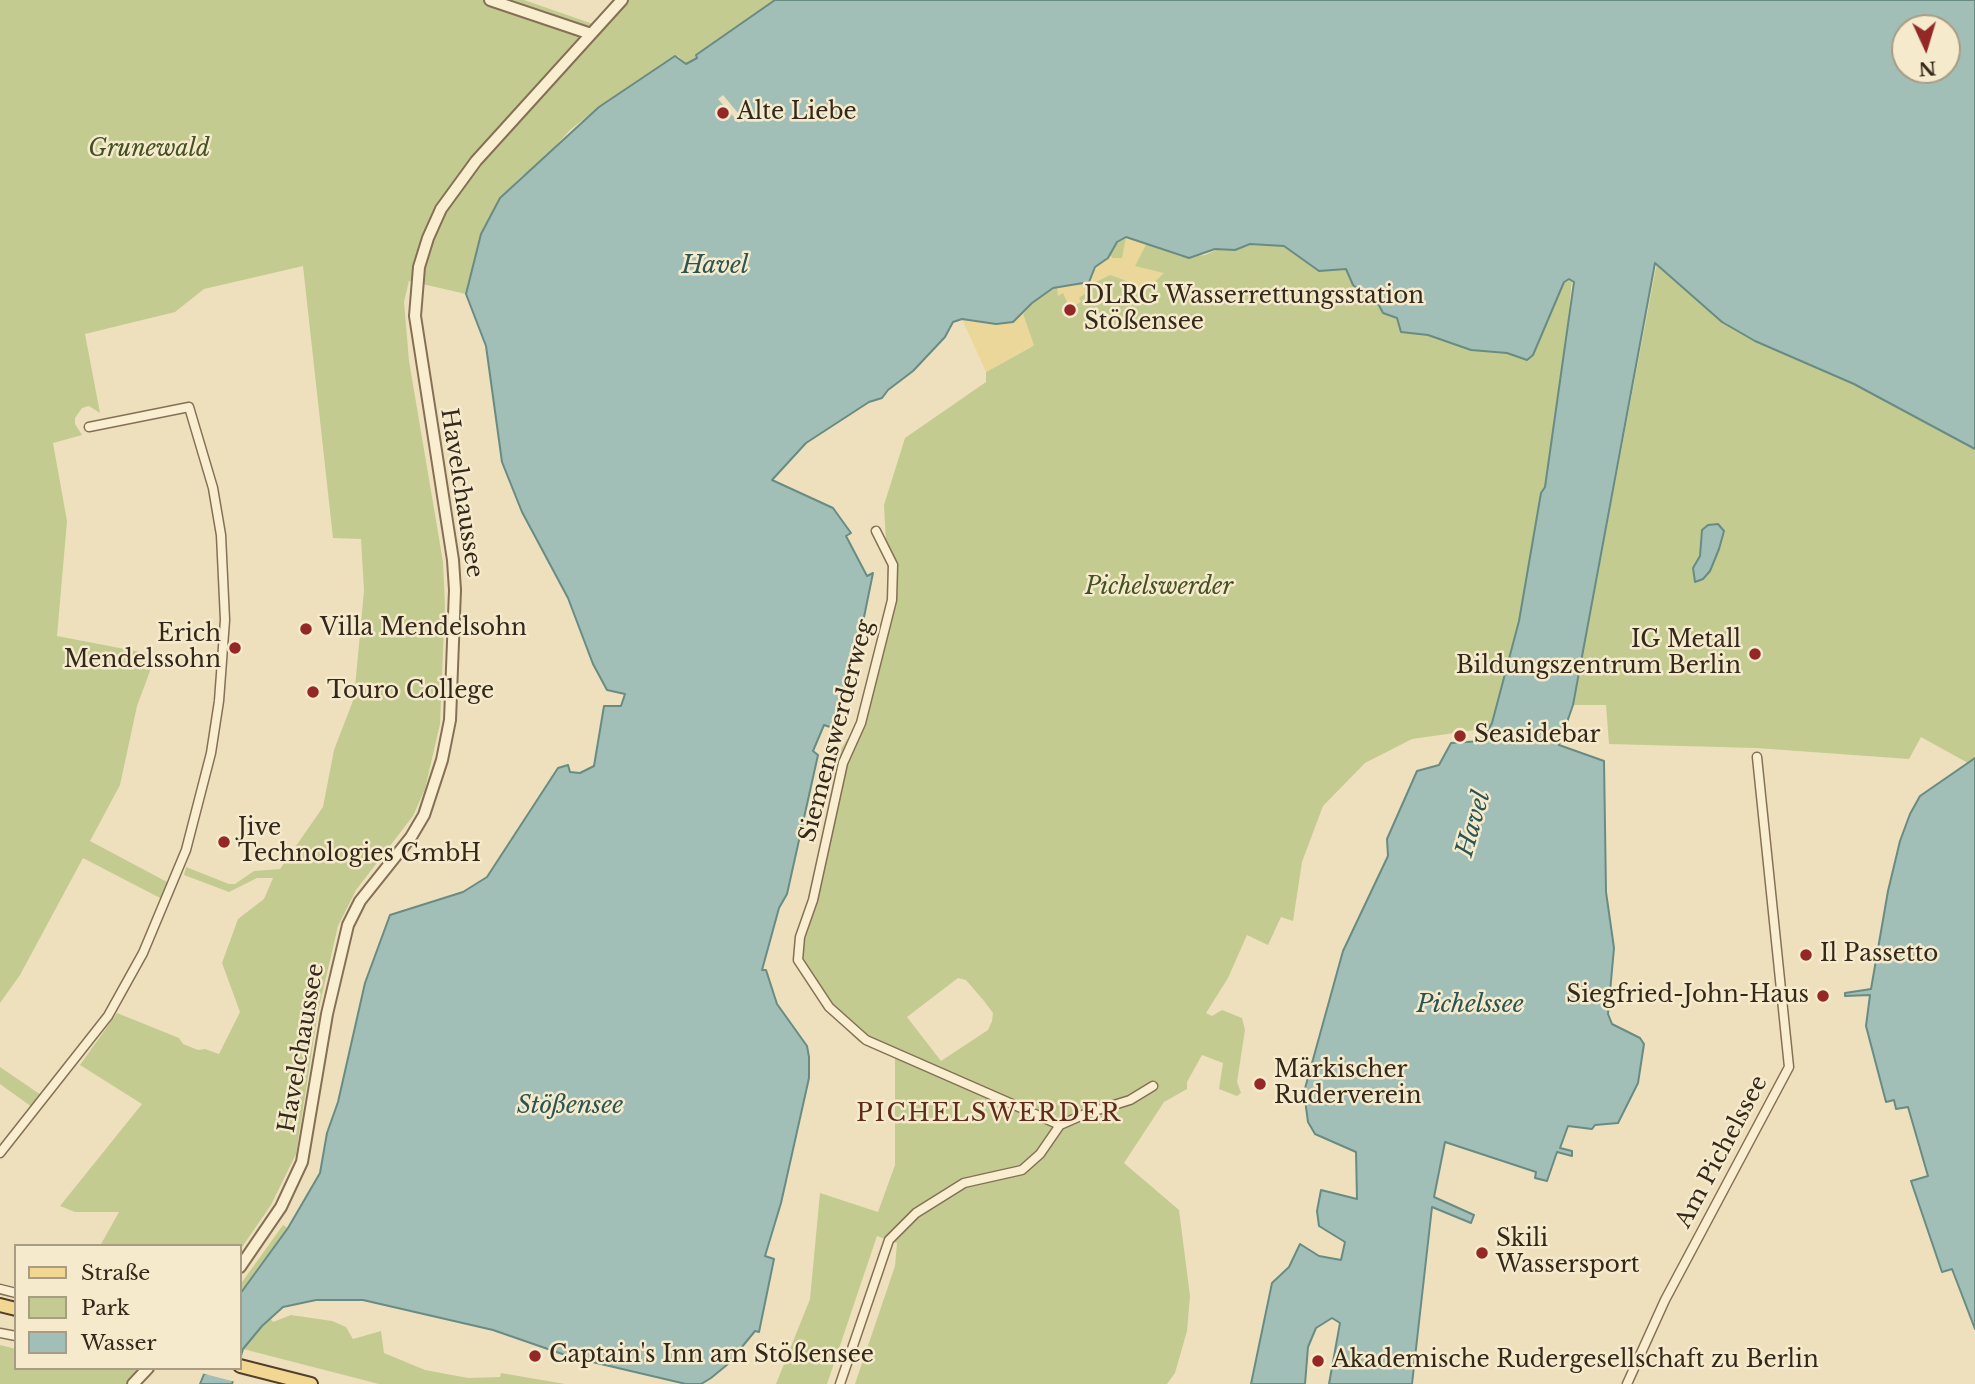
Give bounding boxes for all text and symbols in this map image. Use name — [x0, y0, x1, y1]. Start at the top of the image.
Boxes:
north arrow — [1891, 14, 1961, 84]
text: N — [1918, 56, 1937, 81]
place label: Alte Liebe — [737, 99, 857, 127]
marker: Alte Liebe — [715, 105, 731, 121]
park label: Grunewald — [88, 136, 210, 164]
water label: Havel — [682, 252, 748, 280]
place label: DLRG Wasserrettungsstation Stößensee — [1084, 283, 1424, 337]
marker: DLRG Wasserrettungsstation Stößensee — [1062, 302, 1078, 318]
street label: Havelchaussee — [434, 406, 488, 580]
park label: Pichelswerder — [1085, 574, 1233, 602]
place label: Villa Mendelsohn — [320, 615, 527, 643]
street label: Siemenswerderweg — [794, 617, 880, 845]
place label: Erich Mendelssohn — [64, 621, 221, 675]
marker: Villa Mendelsohn — [298, 621, 314, 637]
place label: IG Metall Bildungszentrum Berlin — [1456, 627, 1741, 681]
marker: Erich Mendelssohn — [227, 640, 243, 656]
marker: IG Metall Bildungszentrum Berlin — [1747, 646, 1763, 662]
place label: Touro College — [327, 678, 494, 706]
marker: Touro College — [305, 684, 321, 700]
place label: Seasidebar — [1474, 722, 1600, 750]
marker: Seasidebar — [1452, 728, 1468, 744]
water label: Havel — [1451, 788, 1497, 860]
place label: Jive Technologies GmbH — [238, 815, 481, 869]
marker: Jive Technologies GmbH — [216, 834, 232, 850]
place label: Il Passetto — [1820, 941, 1938, 969]
marker: Il Passetto — [1798, 947, 1814, 963]
street label: Havelchaussee — [274, 961, 330, 1135]
place label: Siegfried-John-Haus — [1566, 982, 1809, 1010]
marker: Siegfried-John-Haus — [1815, 988, 1831, 1004]
water label: Pichelssee — [1416, 991, 1524, 1019]
place label: Märkischer Ruderverein — [1274, 1057, 1421, 1111]
street label: Am Pichelssee — [1670, 1071, 1774, 1233]
marker: Märkischer Ruderverein — [1252, 1076, 1268, 1092]
water label: Stößensee — [517, 1092, 623, 1120]
district label: PICHELSWERDER — [858, 1100, 1120, 1128]
place label: Skili Wassersport — [1496, 1226, 1640, 1280]
legend — [14, 1244, 242, 1370]
marker: Skili Wassersport — [1474, 1245, 1490, 1261]
text: Straße — [81, 1260, 150, 1286]
text: Park — [81, 1295, 130, 1321]
text: Wasser — [81, 1330, 157, 1356]
place label: Captain's Inn am Stößensee — [549, 1342, 874, 1370]
place label: Akademische Rudergesellschaft zu Berlin — [1332, 1347, 1819, 1375]
marker: Captain's Inn am Stößensee — [527, 1348, 543, 1364]
marker: Akademische Rudergesellschaft zu Berlin — [1310, 1353, 1326, 1369]

